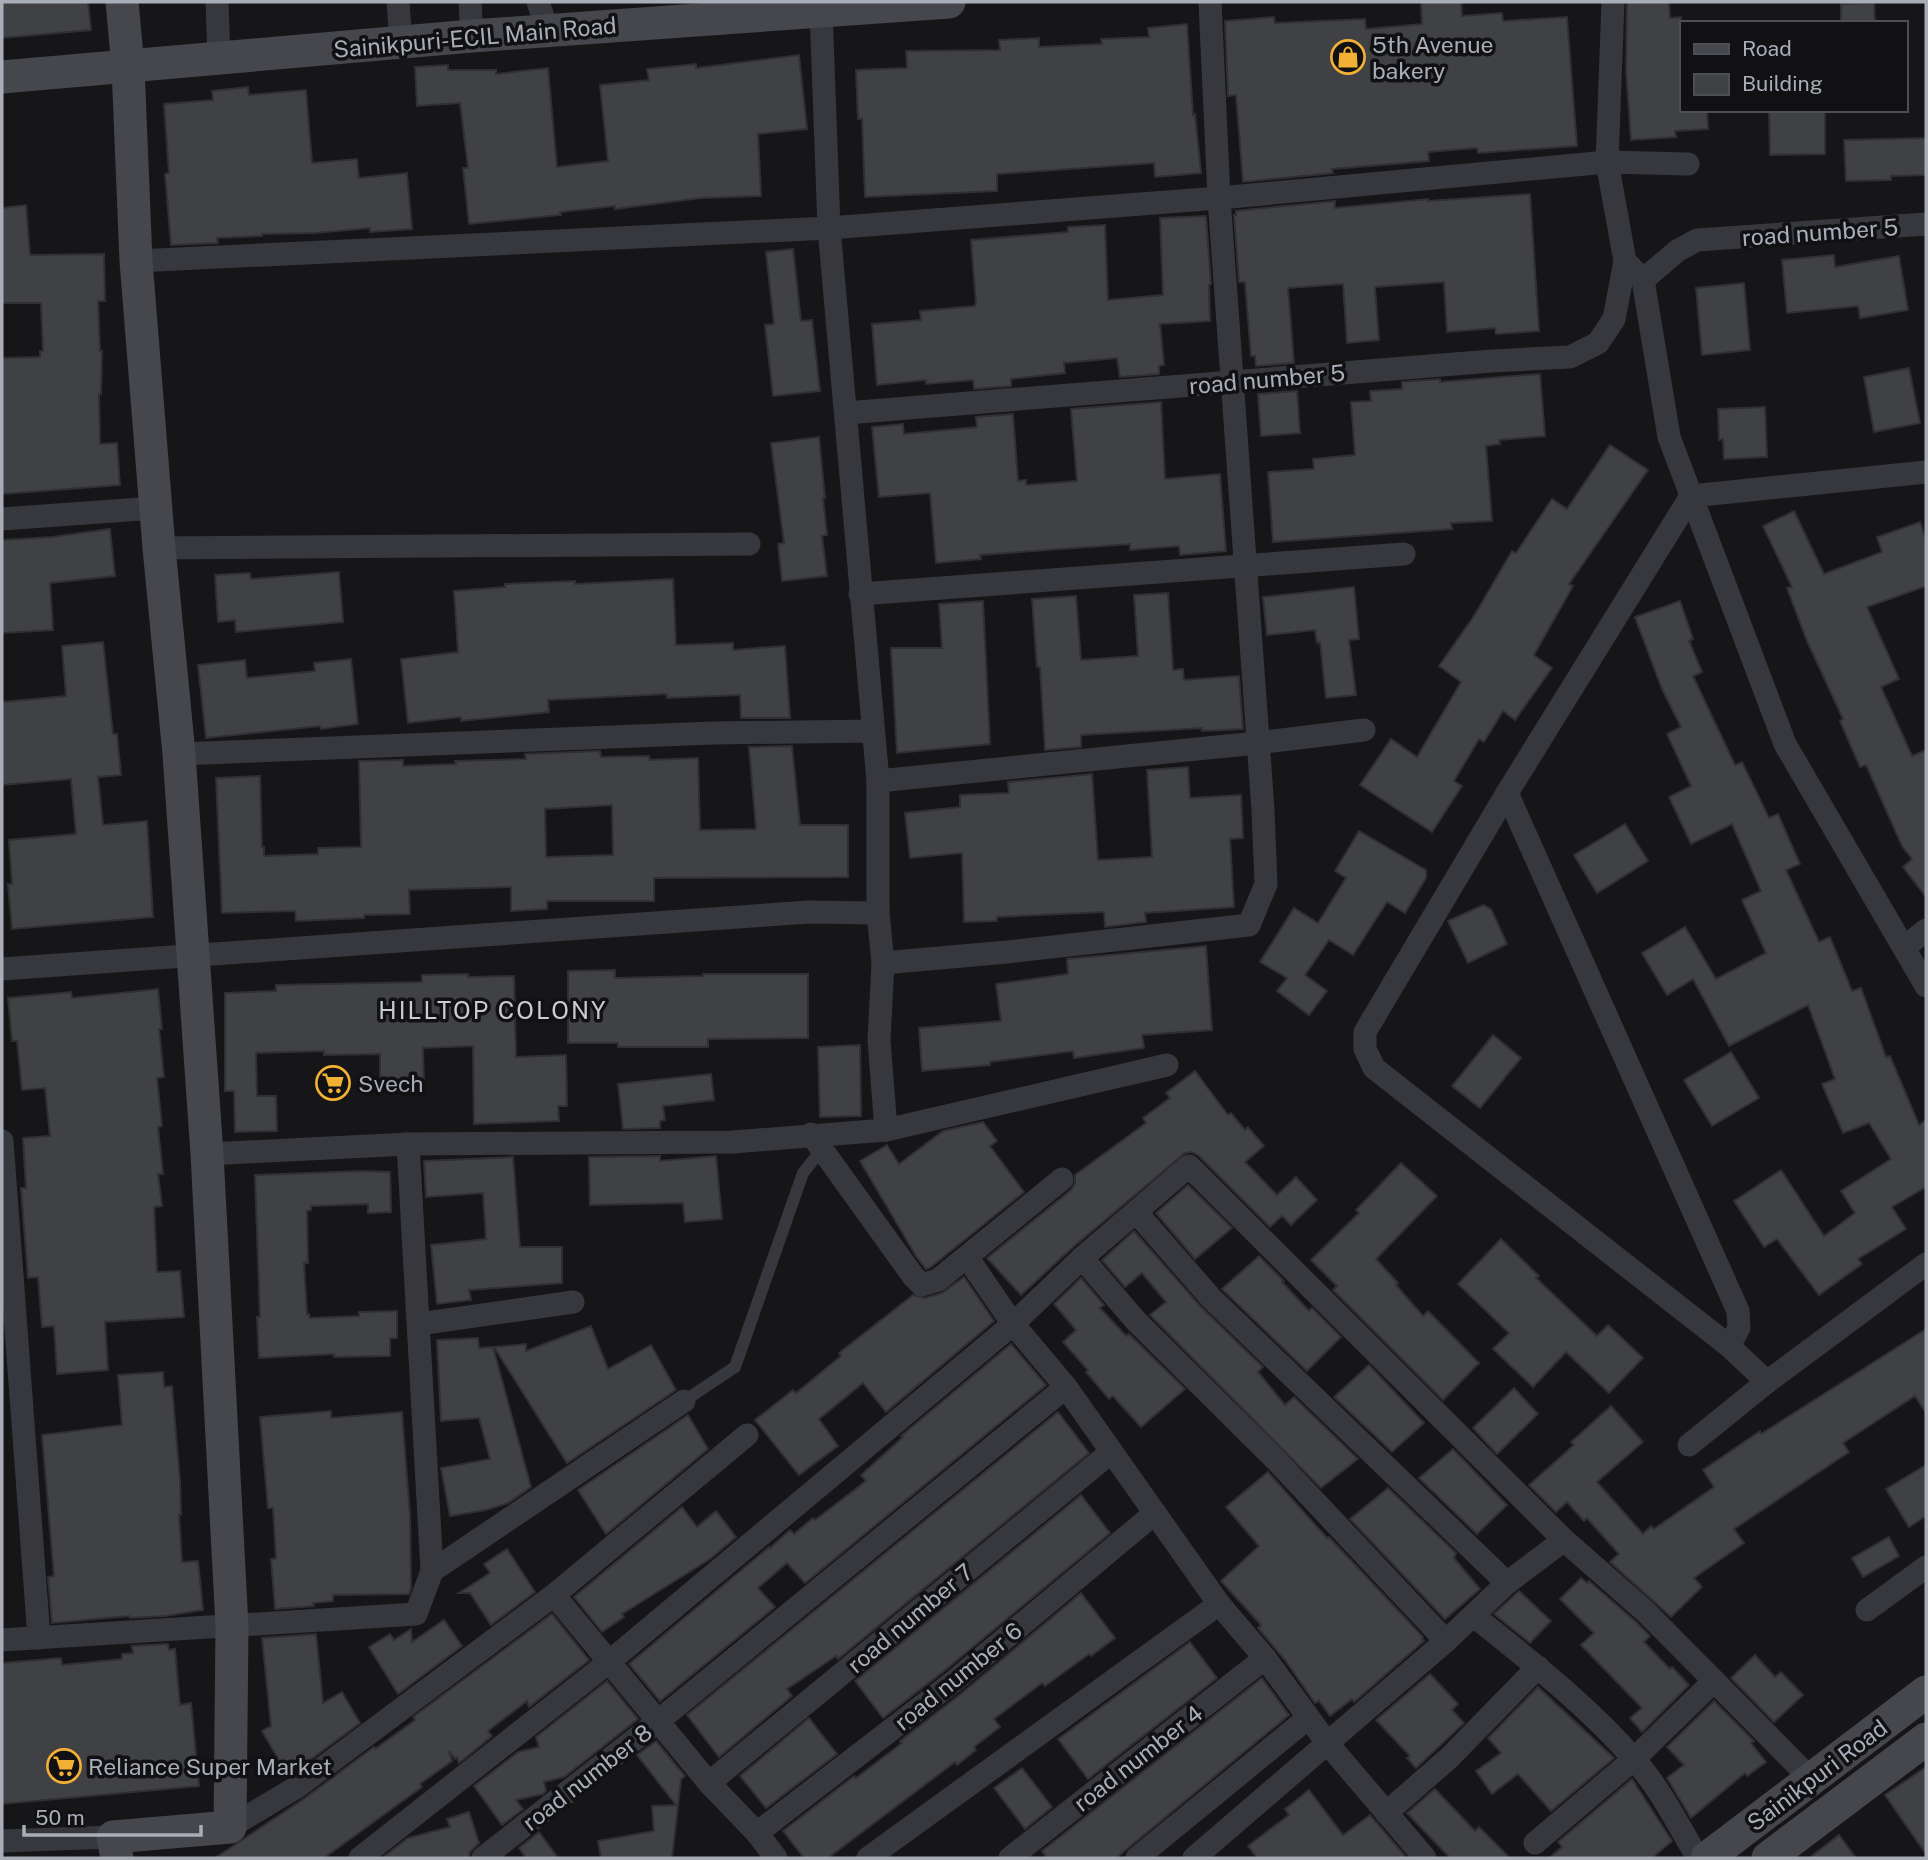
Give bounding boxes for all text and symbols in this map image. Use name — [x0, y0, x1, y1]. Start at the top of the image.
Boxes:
street label: Sainikpuri-ECIL Main Road — [332, 11, 618, 63]
legend — [1680, 21, 1907, 112]
place label: 5th Avenue bakery — [1372, 31, 1494, 84]
text: Road — [1742, 36, 1792, 61]
shop icon: 5th Avenue bakery — [1329, 38, 1367, 76]
text: Building — [1742, 71, 1823, 96]
street label: road number 5 — [1741, 213, 1899, 251]
street label: road number 5 — [1188, 359, 1346, 399]
district label: HILLTOP COLONY — [378, 996, 608, 1024]
supermarket icon: Svech — [314, 1064, 352, 1102]
place label: Svech — [358, 1070, 424, 1097]
street label: road number 7 — [842, 1558, 978, 1678]
street label: road number 6 — [889, 1616, 1027, 1736]
street label: road number 4 — [1068, 1699, 1208, 1817]
street label: Sainikpuri Road — [1742, 1714, 1892, 1836]
street label: road number 8 — [517, 1718, 657, 1836]
supermarket icon: Reliance Super Market — [45, 1747, 83, 1785]
place label: Reliance Super Market — [88, 1753, 332, 1780]
scale bar — [24, 1794, 201, 1838]
text: 50 m — [35, 1805, 85, 1830]

